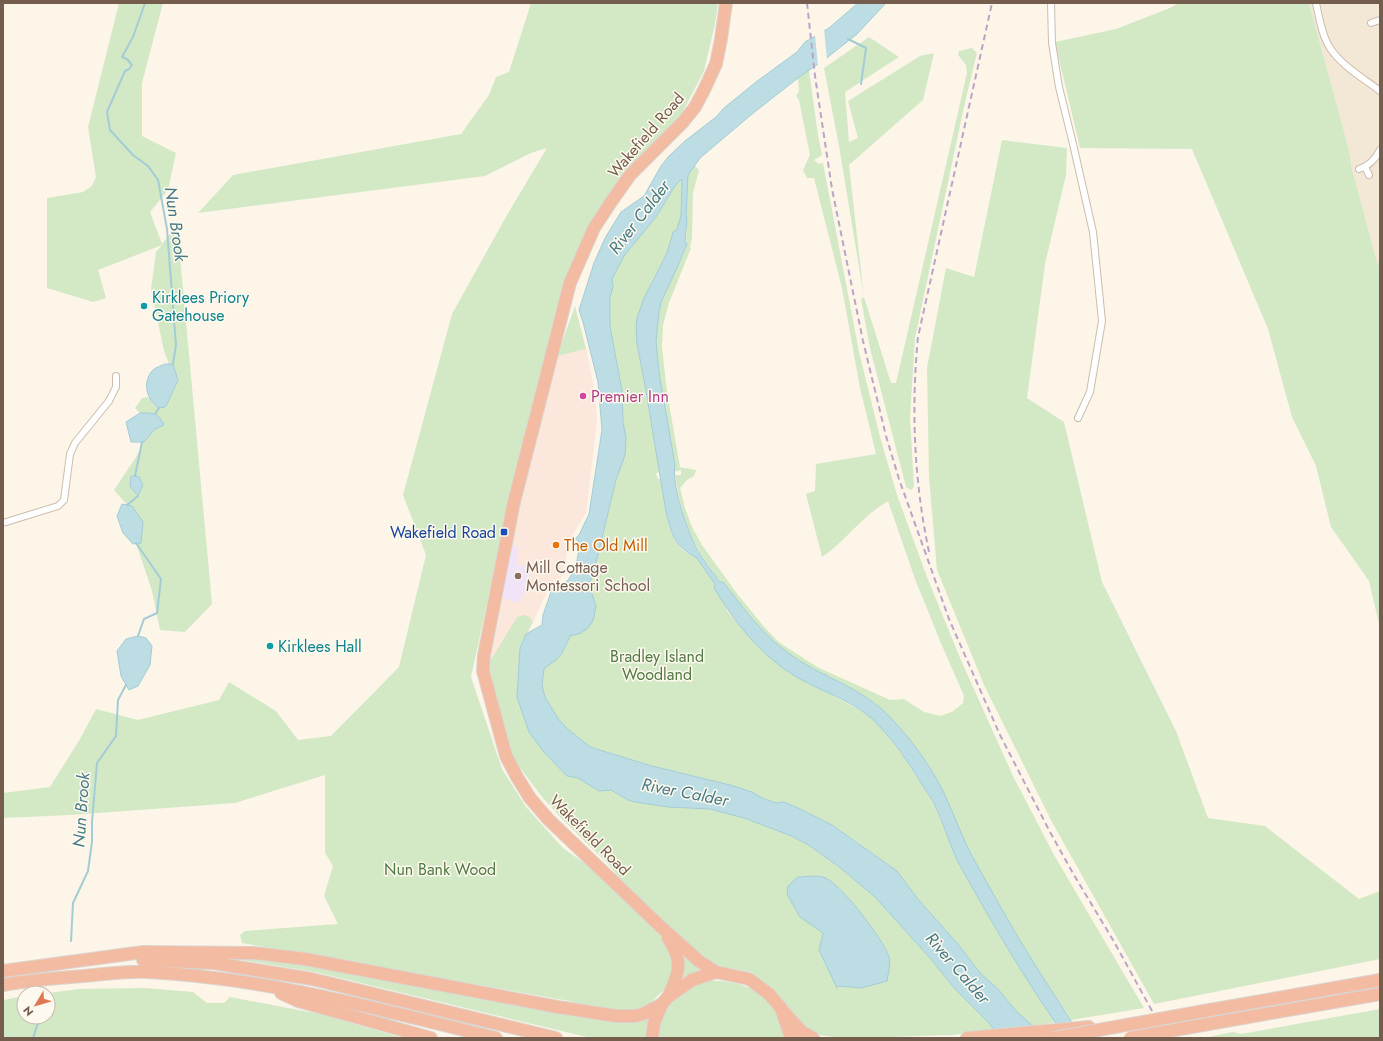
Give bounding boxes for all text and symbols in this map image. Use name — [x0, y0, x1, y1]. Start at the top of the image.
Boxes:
street label: Wakefield Road — [603, 87, 689, 183]
water label: River Calder — [602, 174, 676, 259]
water label: Nun Brook — [159, 185, 193, 264]
place label: Kirklees Priory Gatehouse — [152, 286, 250, 327]
marker: Kirklees Priory Gatehouse — [139, 301, 149, 311]
place label: Premier Inn — [591, 385, 669, 408]
marker: Premier Inn — [578, 391, 588, 401]
place label: Wakefield Road — [390, 521, 496, 544]
marker: Wakefield Road — [499, 527, 509, 537]
place label: The Old Mill — [564, 534, 648, 557]
marker: The Old Mill — [551, 540, 561, 550]
place label: Mill Cottage Montessori School — [526, 556, 650, 597]
marker: Mill Cottage Montessori School — [513, 571, 523, 581]
place label: Kirklees Hall — [278, 635, 362, 658]
marker: Kirklees Hall — [265, 641, 275, 651]
park label: Bradley Island Woodland — [610, 645, 704, 686]
water label: Nun Brook — [66, 771, 96, 848]
water label: River Calder — [640, 772, 732, 812]
street label: Wakefield Road — [544, 789, 636, 881]
park label: Nun Bank Wood — [384, 858, 496, 881]
water label: River Calder — [920, 927, 997, 1010]
north arrow — [16, 985, 56, 1025]
text: N — [19, 1003, 37, 1020]

